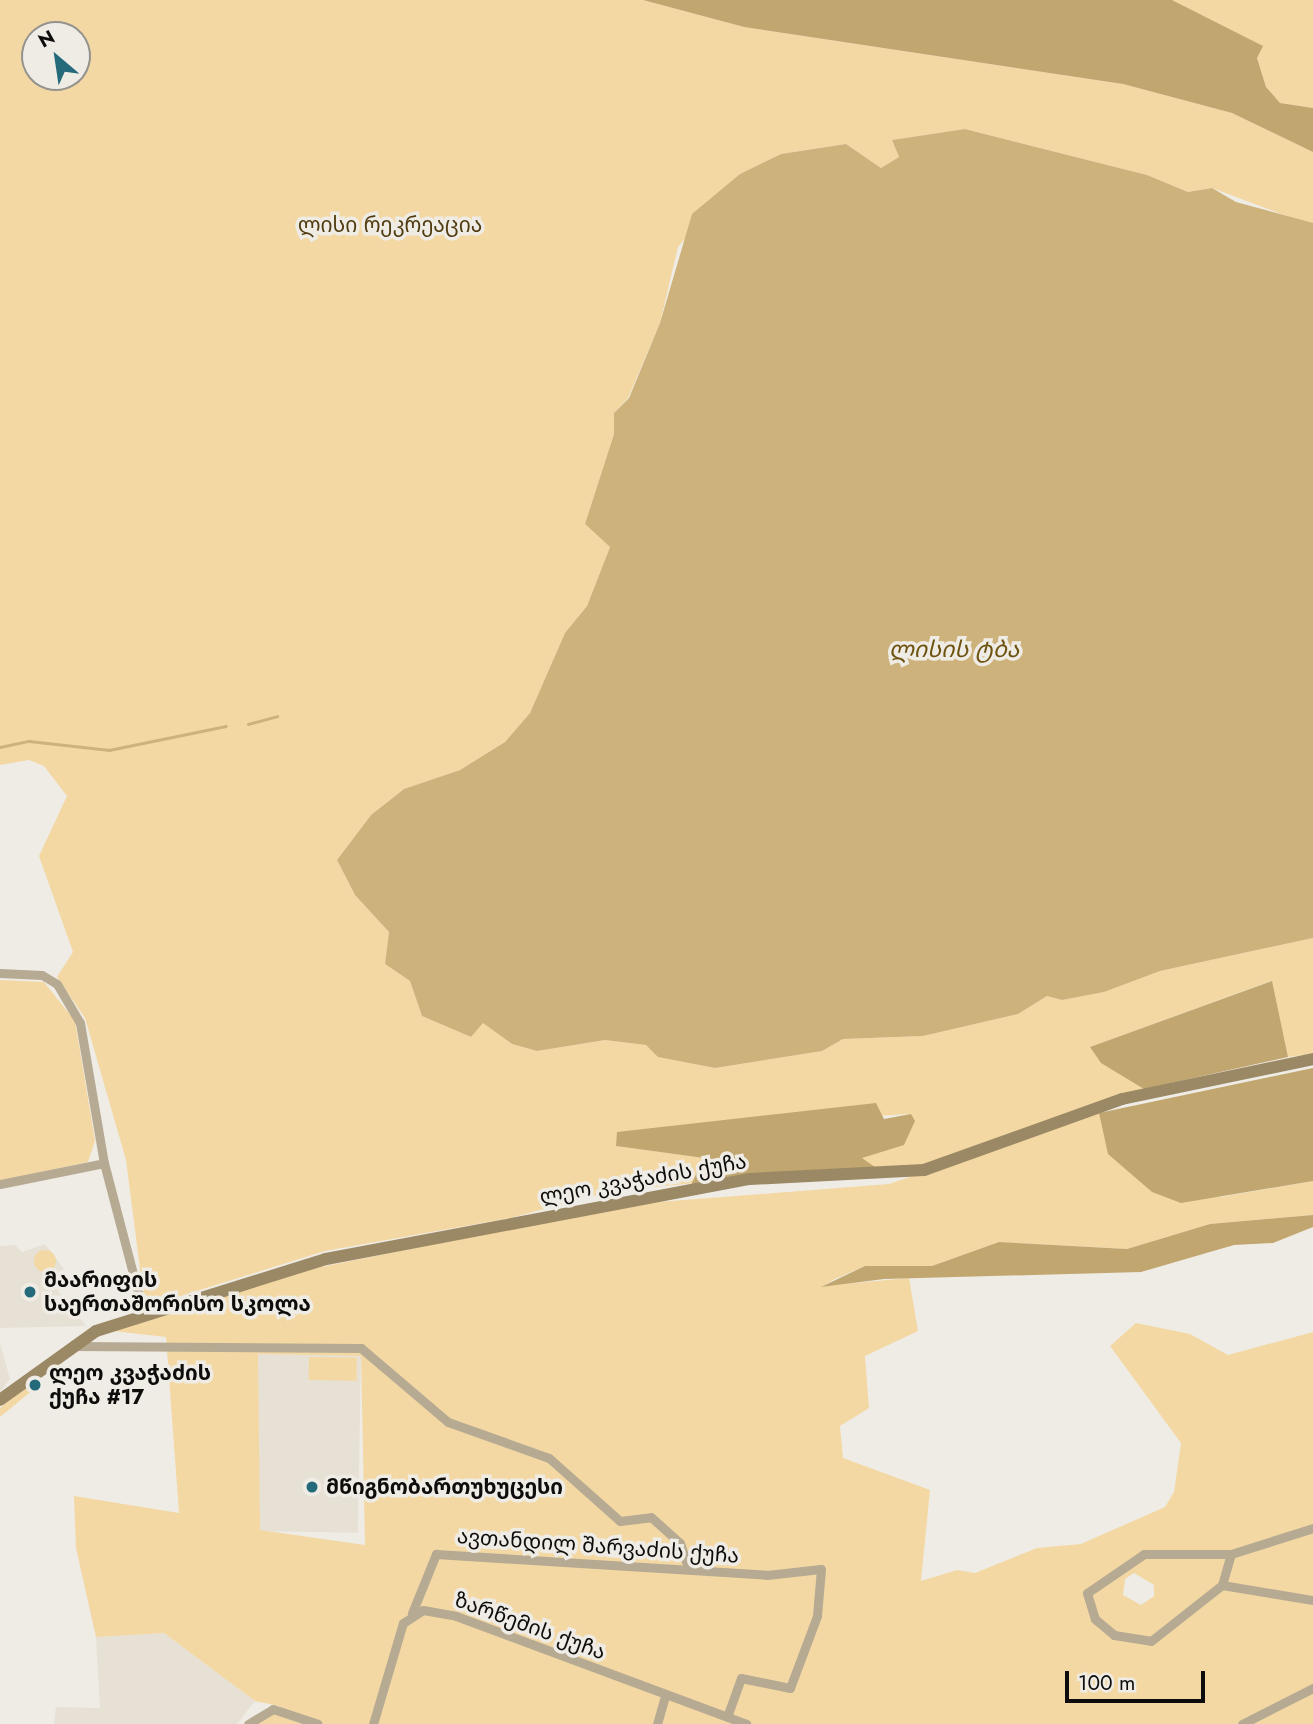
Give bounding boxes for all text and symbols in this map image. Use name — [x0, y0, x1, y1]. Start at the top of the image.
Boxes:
north arrow — [21, 21, 91, 91]
text: N — [33, 23, 60, 54]
park label: ლისი რეკრეაცია — [298, 212, 482, 238]
water label: ლისის ტბა — [889, 635, 1019, 663]
street label: ლეო კვაჭაძის ქუჩა — [538, 1148, 748, 1210]
place label: მაარიფის საერთაშორისო სკოლა — [44, 1267, 311, 1317]
marker: მაარიფის საერთაშორისო სკოლა — [22, 1284, 38, 1300]
place label: ლეო კვაჭაძის ქუჩა #17 — [49, 1360, 211, 1410]
marker: ლეო კვაჭაძის ქუჩა #17 — [27, 1377, 43, 1393]
place label: მწიგნობართუხუცესი — [326, 1474, 563, 1500]
marker: მწიგნობართუხუცესი — [304, 1479, 320, 1495]
street label: ავთანდილ შარვაძის ქუჩა — [456, 1524, 740, 1568]
street label: ზარწემის ქუჩა — [451, 1587, 609, 1665]
scale bar — [1068, 1658, 1208, 1702]
text: 100 m — [1078, 1668, 1135, 1698]

